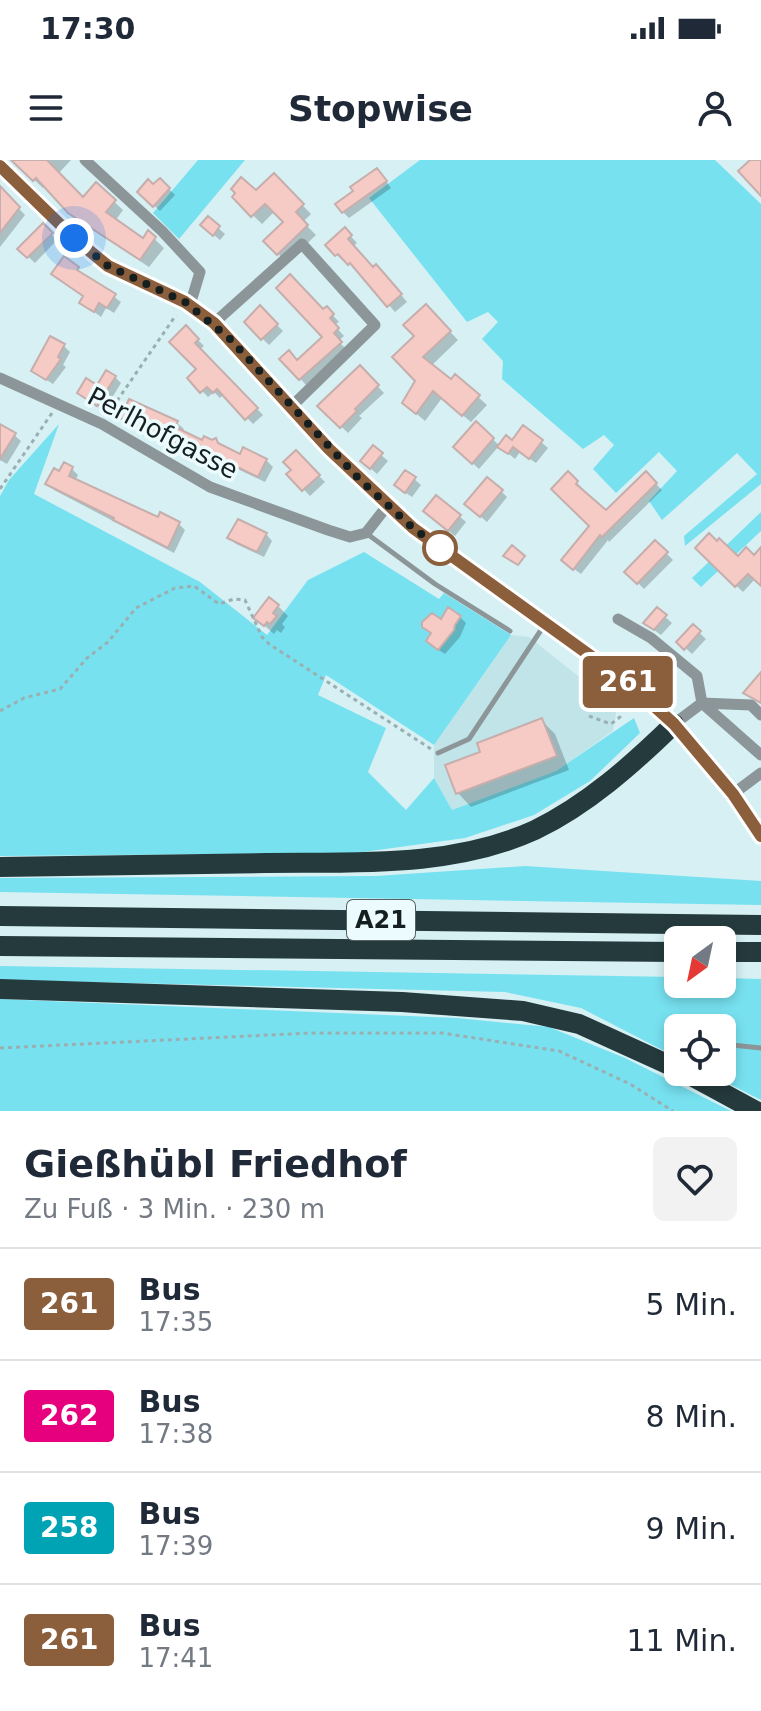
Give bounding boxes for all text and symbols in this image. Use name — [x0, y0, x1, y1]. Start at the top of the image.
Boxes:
text: 17:30 — [40, 11, 136, 46]
icon: menu — [24, 86, 68, 130]
icon: person — [693, 86, 737, 130]
text: Stopwise — [288, 88, 473, 129]
your location — [54, 218, 94, 258]
street label: Perlhofgasse — [83, 381, 243, 485]
unlabelled marker — [423, 531, 457, 565]
line badge: 261 — [582, 656, 674, 708]
text: 261 — [599, 665, 657, 698]
road number: A21 — [347, 900, 415, 940]
north arrow — [664, 926, 736, 998]
map controls — [664, 926, 736, 1086]
button: locate — [664, 1014, 736, 1086]
button: heart — [653, 1137, 737, 1221]
text: Gießhübl Friedhof — [24, 1142, 407, 1186]
text: Zu Fuß · 3 Min. · 230 m — [24, 1194, 325, 1224]
text: Bus — [138, 1272, 201, 1307]
text: 261 — [40, 1287, 98, 1320]
text: 5 Min. — [646, 1287, 737, 1322]
text: 17:35 — [138, 1307, 213, 1337]
text: Bus — [138, 1384, 201, 1419]
text: 262 — [40, 1399, 98, 1432]
text: 8 Min. — [646, 1399, 737, 1434]
text: 17:38 — [138, 1419, 213, 1449]
text: Bus — [138, 1496, 201, 1531]
text: 258 — [40, 1511, 98, 1544]
text: 9 Min. — [646, 1511, 737, 1546]
text: 17:39 — [138, 1531, 213, 1561]
text: Bus — [138, 1608, 201, 1643]
text: 261 — [40, 1623, 98, 1656]
text: 11 Min. — [627, 1623, 737, 1658]
text: 17:41 — [138, 1643, 213, 1673]

